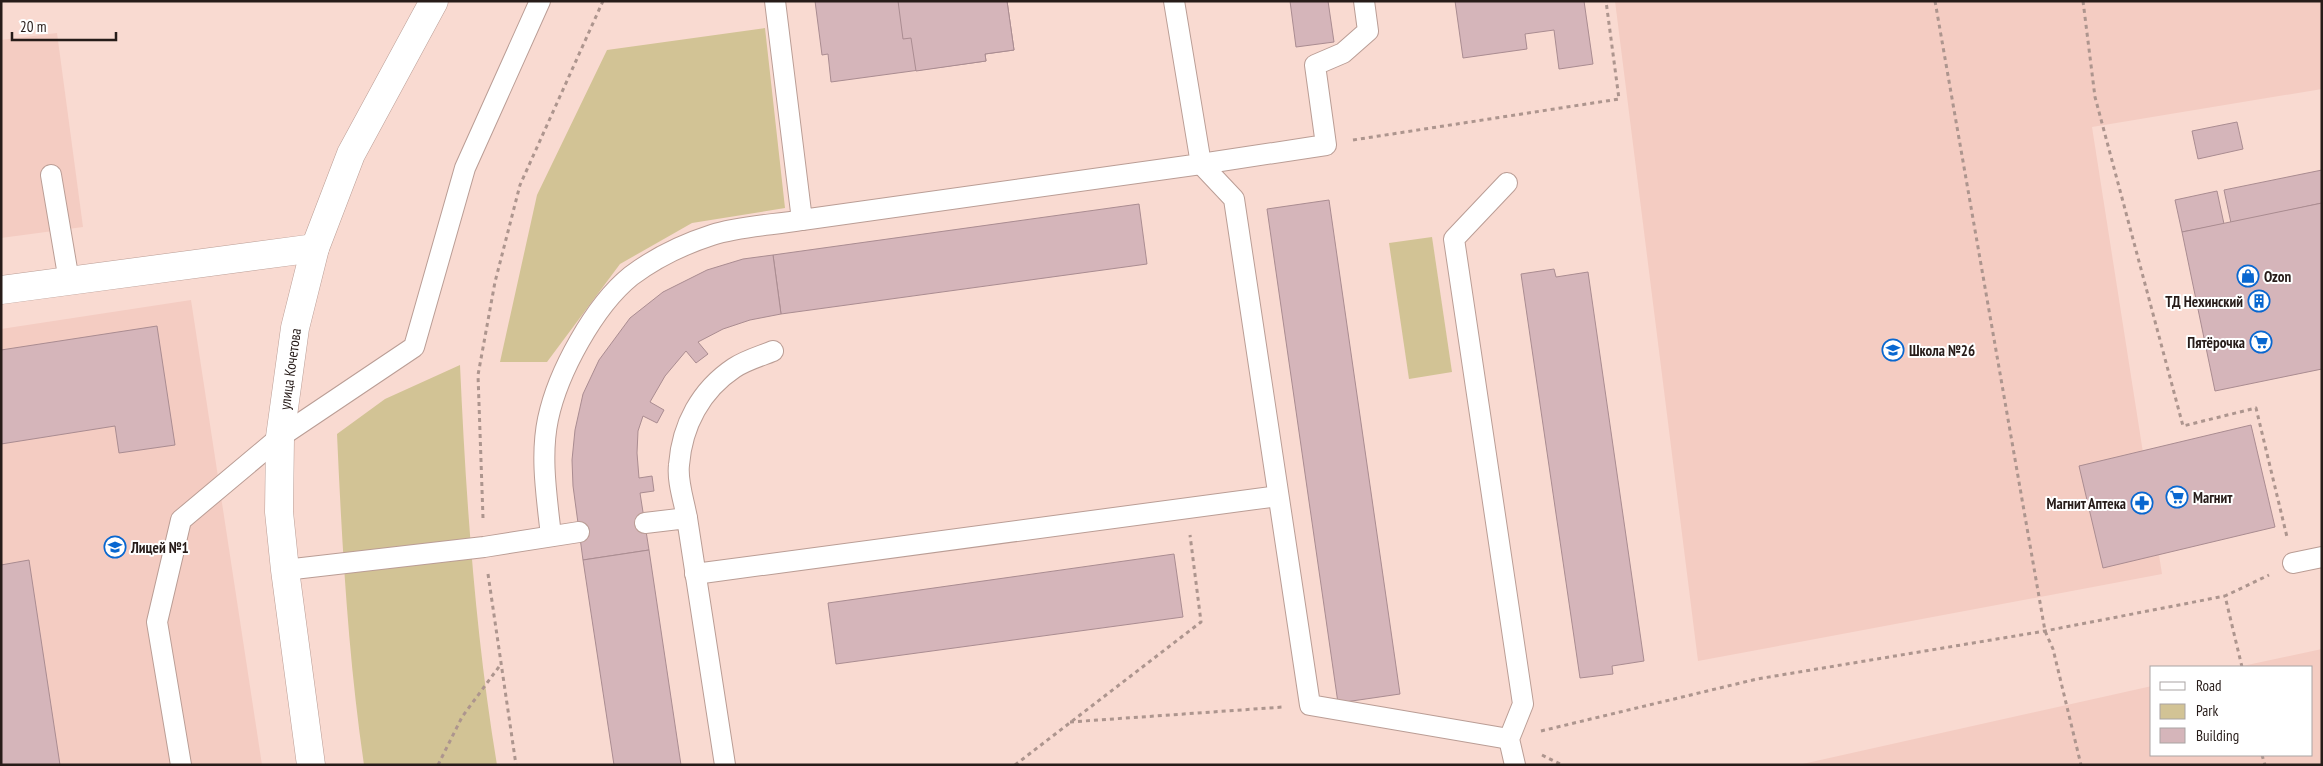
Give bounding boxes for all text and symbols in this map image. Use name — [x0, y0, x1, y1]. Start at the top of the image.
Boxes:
scale bar — [12, 10, 116, 42]
text: 20 m — [20, 17, 46, 36]
shop icon: Ozon — [2236, 264, 2260, 288]
place label: Ozon — [2264, 267, 2291, 286]
building icon: ТД Нехинский — [2247, 289, 2271, 313]
place label: ТД Нехинский — [2165, 292, 2243, 311]
street label: улица Кочетова — [275, 327, 305, 411]
supermarket icon: Пятёрочка — [2249, 330, 2273, 354]
place label: Пятёрочка — [2187, 333, 2245, 352]
school or university icon: Школа №26 — [1881, 338, 1905, 362]
place label: Школа №26 — [1909, 341, 1975, 360]
supermarket icon: Магнит — [2165, 485, 2189, 509]
place label: Магнит — [2193, 488, 2233, 507]
pharmacy icon: Магнит Аптека — [2130, 491, 2154, 515]
place label: Магнит Аптека — [2047, 494, 2126, 513]
school or university icon: Лицей №1 — [103, 535, 127, 559]
place label: Лицей №1 — [130, 538, 189, 557]
legend — [2150, 666, 2313, 756]
text: Road — [2196, 676, 2222, 695]
text: Park — [2196, 701, 2218, 720]
text: Building — [2196, 726, 2239, 745]

